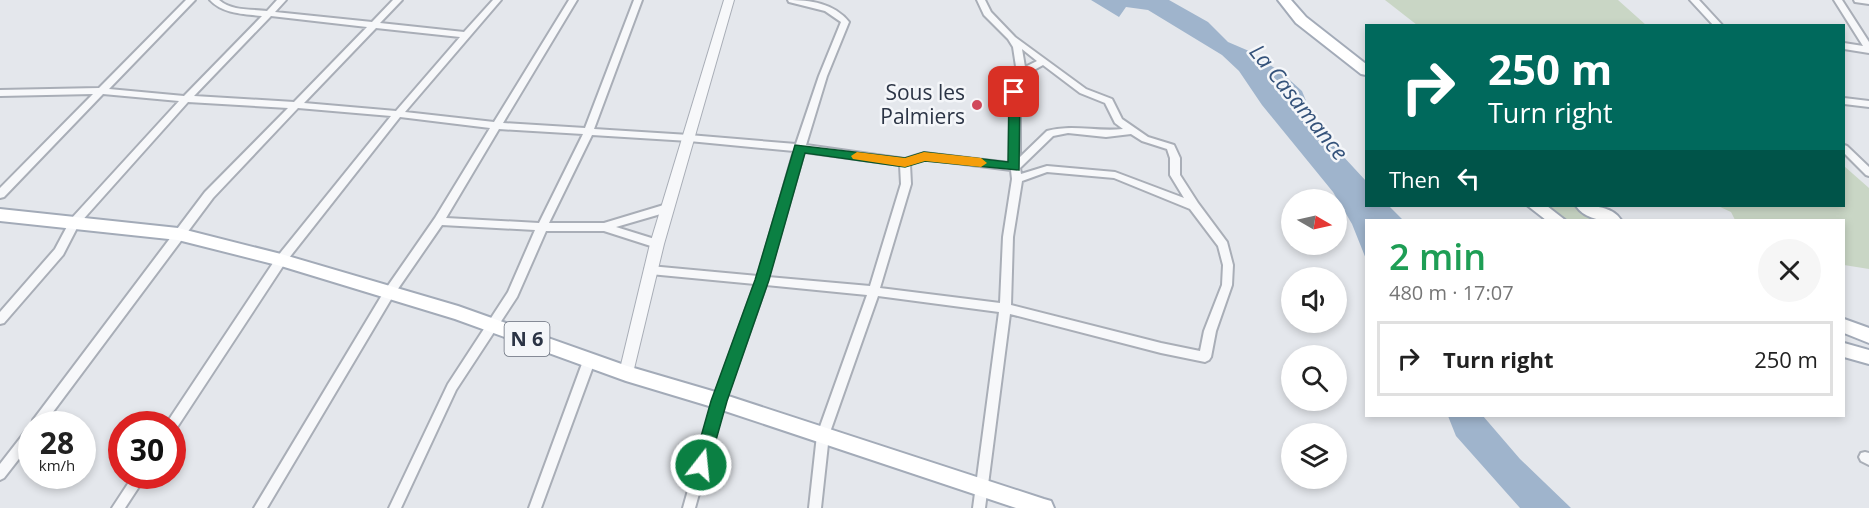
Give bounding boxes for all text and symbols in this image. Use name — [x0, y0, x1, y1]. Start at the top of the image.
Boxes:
water label: La Casamance — [1244, 37, 1356, 166]
text: 250 m — [1488, 40, 1612, 97]
icon: right — [1389, 48, 1467, 126]
pin — [988, 66, 1039, 117]
icon: arrive — [997, 75, 1030, 108]
place label: Sous les Palmiers — [880, 78, 965, 130]
text: Turn right — [1488, 94, 1613, 131]
marker: Sous les Palmiers — [970, 98, 984, 112]
icon: left — [1452, 162, 1485, 195]
text: Then — [1389, 164, 1440, 194]
north arrow — [1281, 189, 1347, 255]
map controls — [1281, 189, 1347, 489]
text: 2 min — [1389, 232, 1486, 281]
button: close — [1758, 239, 1821, 302]
button: sound — [1281, 267, 1347, 333]
text: 480 m · 17:07 — [1389, 279, 1514, 306]
road number: N 6 — [504, 322, 550, 356]
icon: right — [1392, 342, 1425, 375]
text: Turn right — [1443, 344, 1554, 374]
text: 250 m — [1754, 344, 1818, 374]
button: search — [1281, 345, 1347, 411]
speed limit sign: 30 — [108, 411, 186, 489]
text: 28 — [40, 422, 74, 463]
button: layers — [1281, 423, 1347, 489]
position arrow — [669, 433, 733, 497]
text: km/h — [39, 455, 75, 475]

